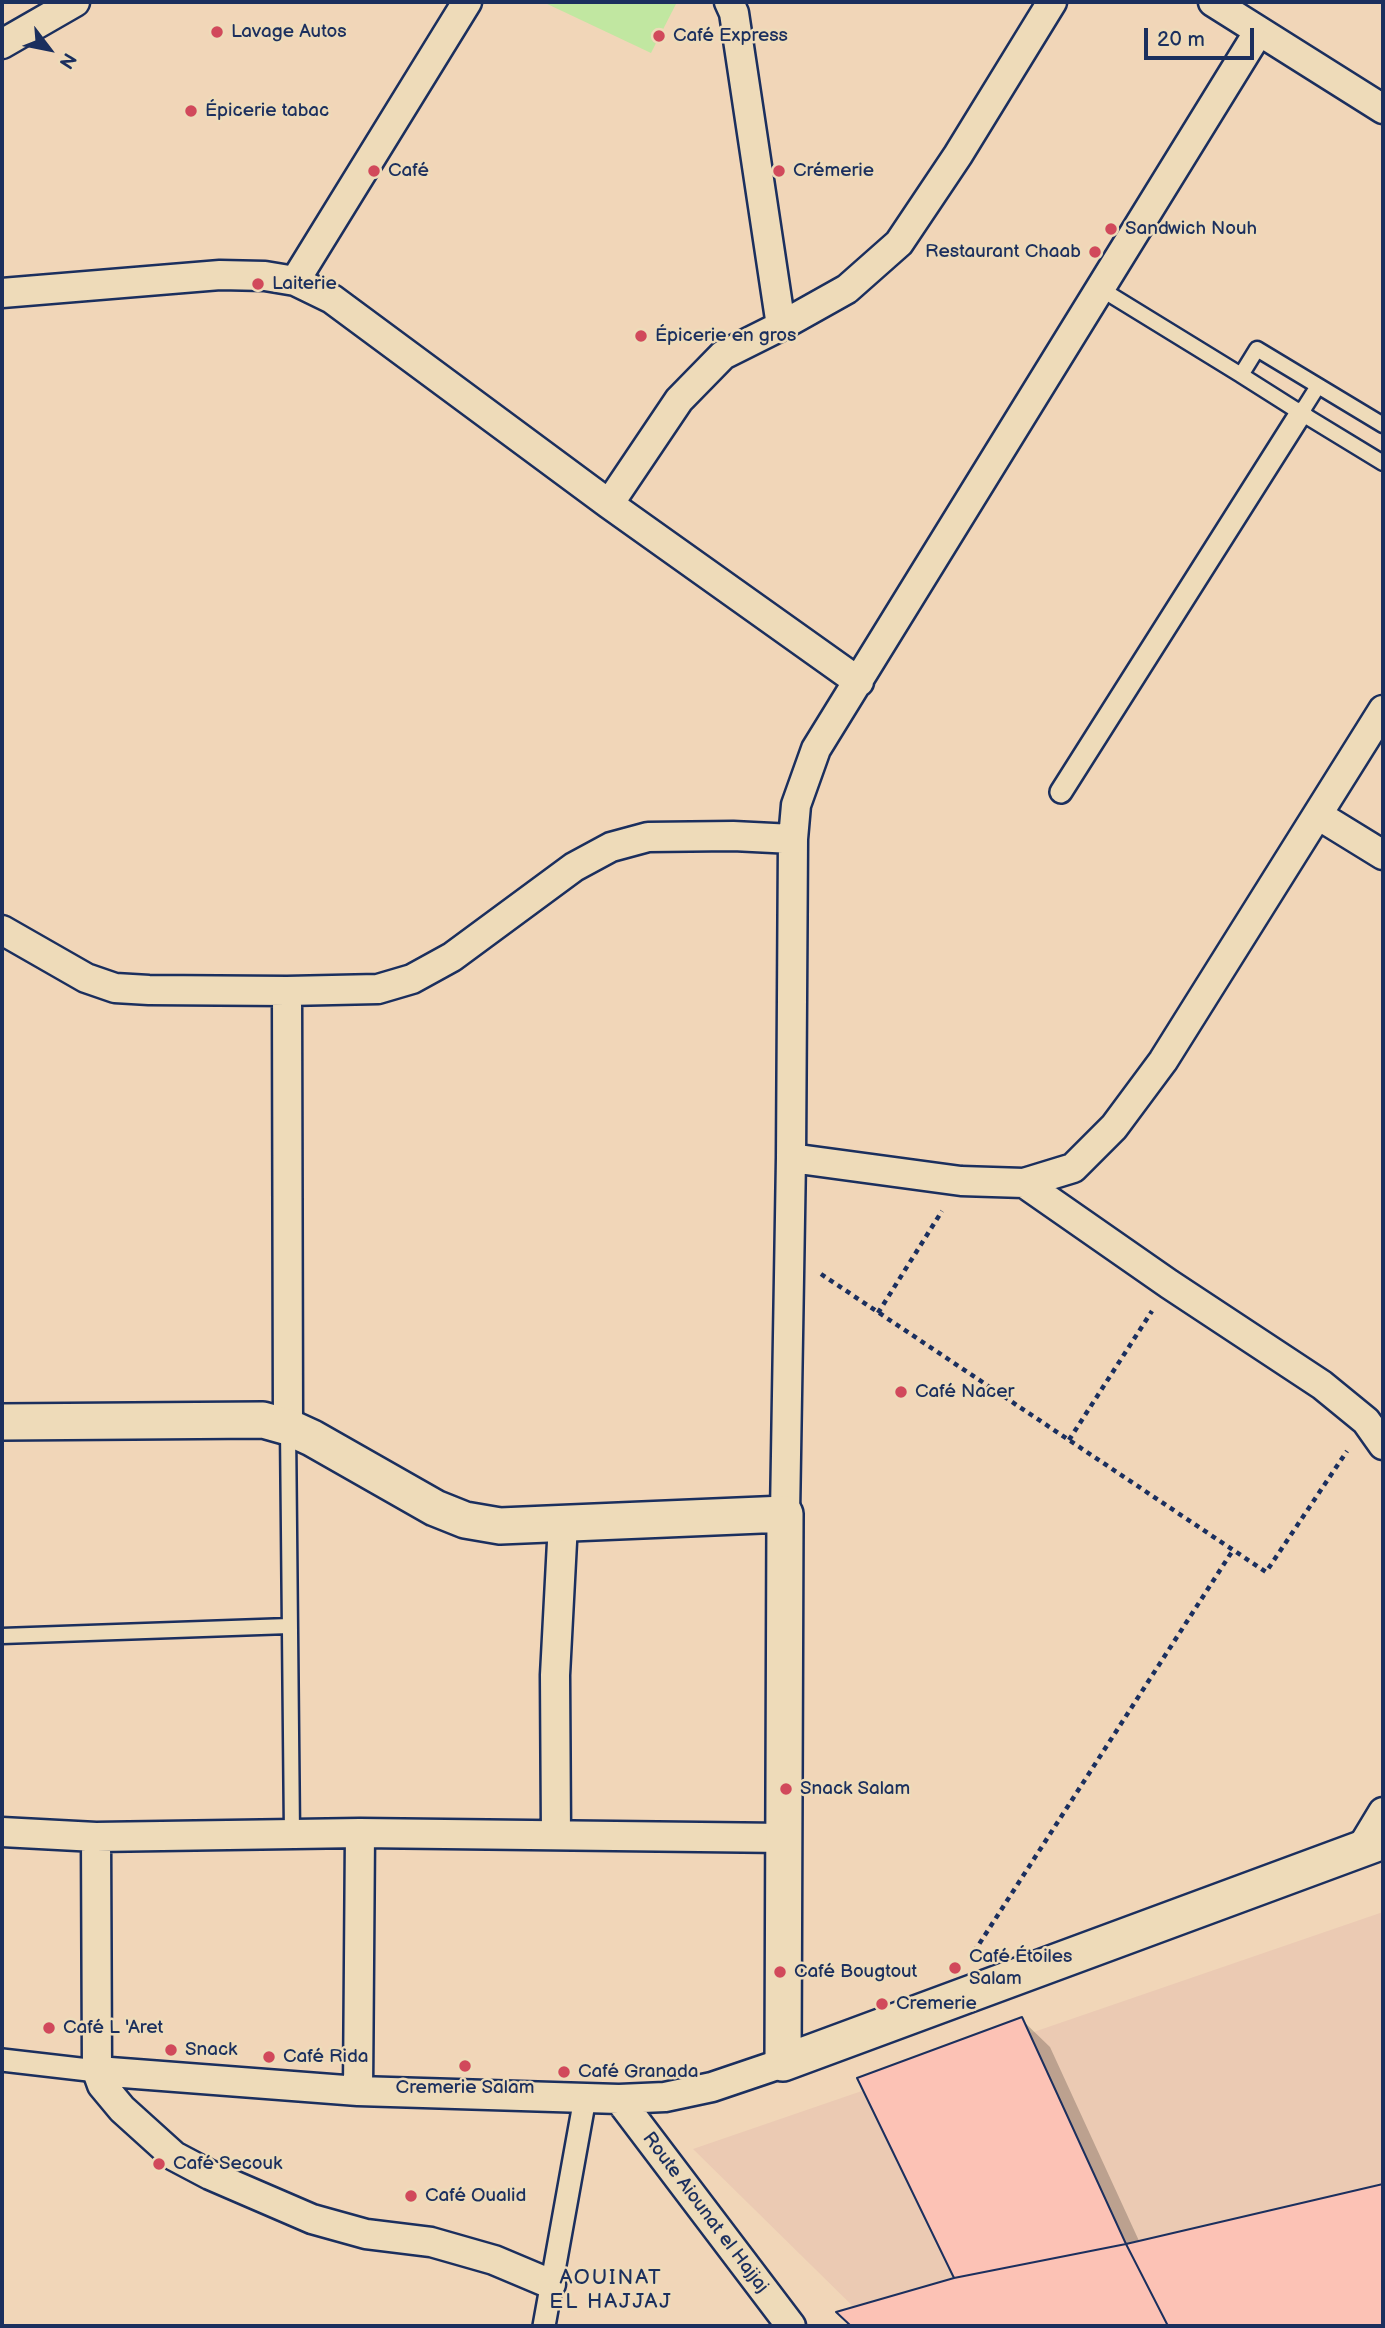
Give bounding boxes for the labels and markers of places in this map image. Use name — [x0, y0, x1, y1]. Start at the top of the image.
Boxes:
place label: Lavage Autos — [231, 21, 347, 43]
marker: Lavage Autos — [209, 24, 225, 40]
place label: Café Express — [673, 25, 788, 47]
marker: Café Express — [651, 28, 667, 44]
place label: Épicerie tabac — [205, 100, 329, 122]
marker: Épicerie tabac — [183, 103, 199, 119]
place label: Café — [388, 160, 429, 182]
place label: Crémerie — [793, 160, 874, 182]
marker: Café — [366, 163, 382, 179]
marker: Crémerie — [771, 163, 787, 179]
place label: Sandwich Nouh — [1125, 218, 1257, 240]
marker: Sandwich Nouh — [1103, 221, 1119, 237]
place label: Restaurant Chaab — [925, 241, 1081, 263]
marker: Restaurant Chaab — [1087, 244, 1103, 260]
place label: Laiterie — [272, 273, 337, 295]
marker: Laiterie — [250, 276, 266, 292]
place label: Épicerie en gros — [655, 325, 796, 347]
marker: Épicerie en gros — [633, 328, 649, 344]
place label: Café Nacer — [915, 1381, 1014, 1403]
marker: Café Nacer — [893, 1384, 909, 1400]
place label: Snack Salam — [800, 1778, 910, 1800]
marker: Snack Salam — [778, 1781, 794, 1797]
place label: Café Étoiles Salam — [969, 1946, 1072, 1990]
marker: Café Étoiles Salam — [947, 1960, 963, 1976]
place label: Café Bougtout — [794, 1961, 917, 1983]
marker: Café Bougtout — [772, 1964, 788, 1980]
place label: Cremerie — [896, 1993, 977, 2015]
marker: Cremerie — [874, 1996, 890, 2012]
place label: Café L 'Aret — [63, 2017, 163, 2039]
marker: Café L 'Aret — [41, 2020, 57, 2036]
place label: Snack — [185, 2039, 237, 2061]
marker: Snack — [163, 2042, 179, 2058]
place label: Café Rida — [283, 2046, 369, 2068]
marker: Café Rida — [261, 2049, 277, 2065]
marker: Cremerie Salam — [457, 2058, 473, 2074]
place label: Café Granada — [578, 2061, 699, 2083]
marker: Café Granada — [556, 2064, 572, 2080]
place label: Cremerie Salam — [396, 2077, 534, 2099]
place label: Café Secouk — [173, 2153, 282, 2175]
marker: Café Secouk — [151, 2156, 167, 2172]
place label: Café Oualid — [425, 2185, 526, 2207]
marker: Café Oualid — [403, 2188, 419, 2204]

